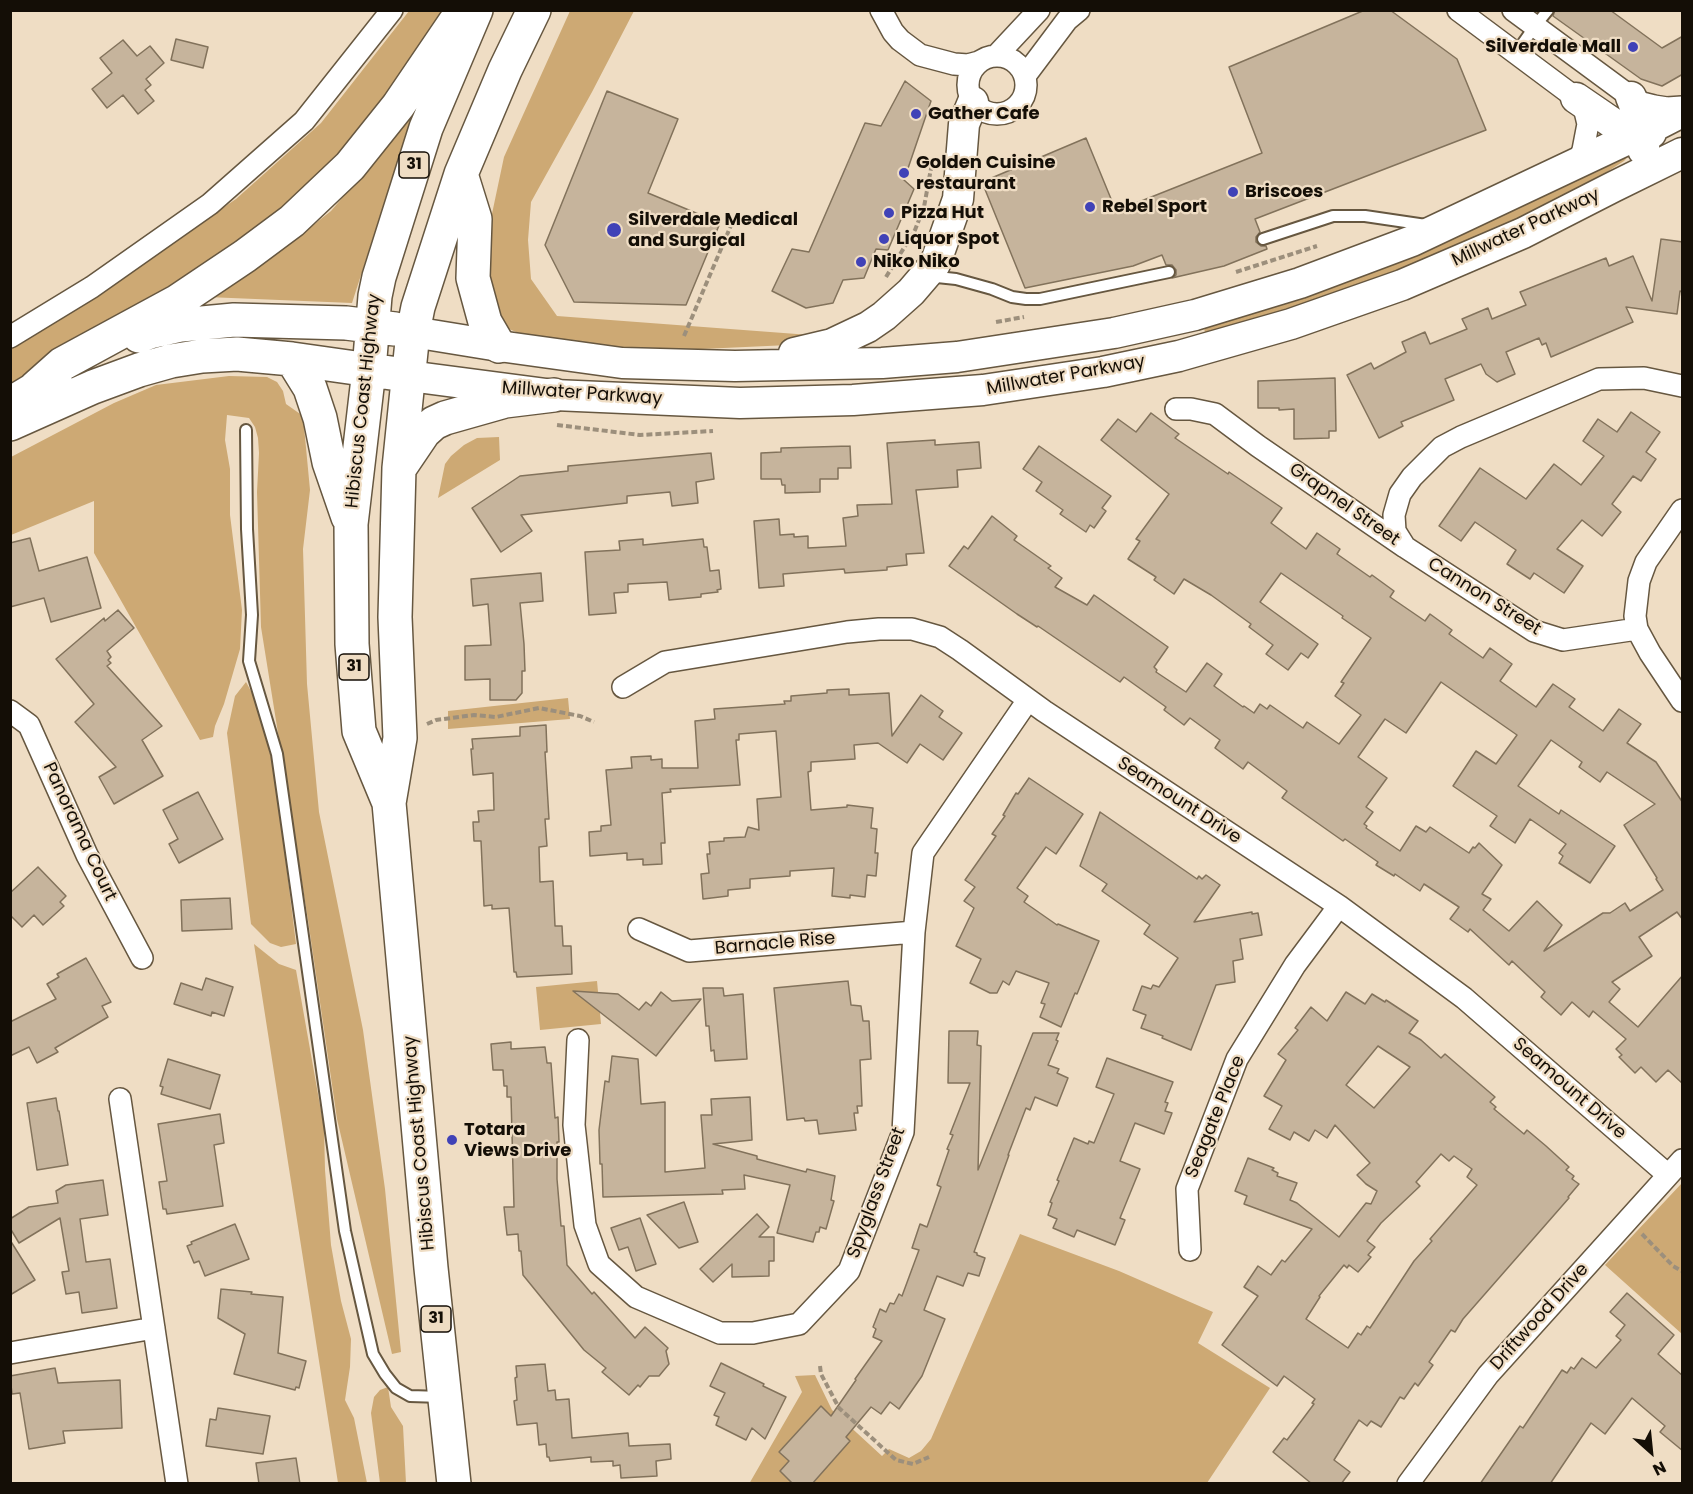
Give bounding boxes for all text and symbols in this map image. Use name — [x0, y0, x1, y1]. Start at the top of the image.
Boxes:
place label: Silverdale Mall — [1485, 36, 1621, 58]
marker: Silverdale Mall — [1626, 40, 1640, 54]
place label: Gather Cafe — [928, 103, 1039, 125]
marker: Gather Cafe — [909, 107, 923, 121]
road number: 31 — [399, 152, 429, 178]
place label: Golden Cuisine restaurant — [916, 152, 1055, 195]
marker: Golden Cuisine restaurant — [897, 166, 911, 180]
place label: Briscoes — [1245, 181, 1323, 203]
street label: Millwater Parkway — [1449, 184, 1603, 272]
marker: Briscoes — [1226, 185, 1240, 199]
place label: Rebel Sport — [1102, 196, 1207, 218]
marker: Rebel Sport — [1083, 200, 1097, 214]
place label: Pizza Hut — [901, 202, 984, 224]
marker: Pizza Hut — [882, 206, 896, 220]
place label: Silverdale Medical and Surgical — [628, 209, 798, 252]
marker: Silverdale Medical and Surgical — [605, 221, 623, 239]
place label: Liquor Spot — [896, 228, 999, 250]
marker: Liquor Spot — [877, 232, 891, 246]
place label: Niko Niko — [873, 251, 960, 273]
marker: Niko Niko — [854, 255, 868, 269]
street label: Hibiscus Coast Highway — [342, 293, 386, 509]
street label: Millwater Parkway — [985, 351, 1147, 401]
street label: Millwater Parkway — [501, 378, 663, 410]
street label: Grapnel Street — [1285, 459, 1403, 551]
street label: Cannon Street — [1423, 553, 1545, 641]
road number: 31 — [339, 654, 369, 680]
street label: Seamount Drive — [1113, 753, 1245, 849]
street label: Panorama Court — [37, 759, 121, 905]
street label: Barnacle Rise — [714, 928, 836, 960]
street label: Seamount Drive — [1508, 1034, 1630, 1144]
street label: Hibiscus Coast Highway — [400, 1035, 440, 1251]
street label: Seagate Place — [1182, 1053, 1250, 1181]
place label: Totara Views Drive — [464, 1119, 571, 1162]
street label: Spyglass Street — [843, 1124, 911, 1262]
marker: Totara Views Drive — [445, 1133, 459, 1147]
street label: Driftwood Drive — [1486, 1259, 1594, 1375]
road number: 31 — [421, 1306, 451, 1332]
north arrow — [1621, 1422, 1681, 1482]
text: N — [1649, 1455, 1670, 1481]

